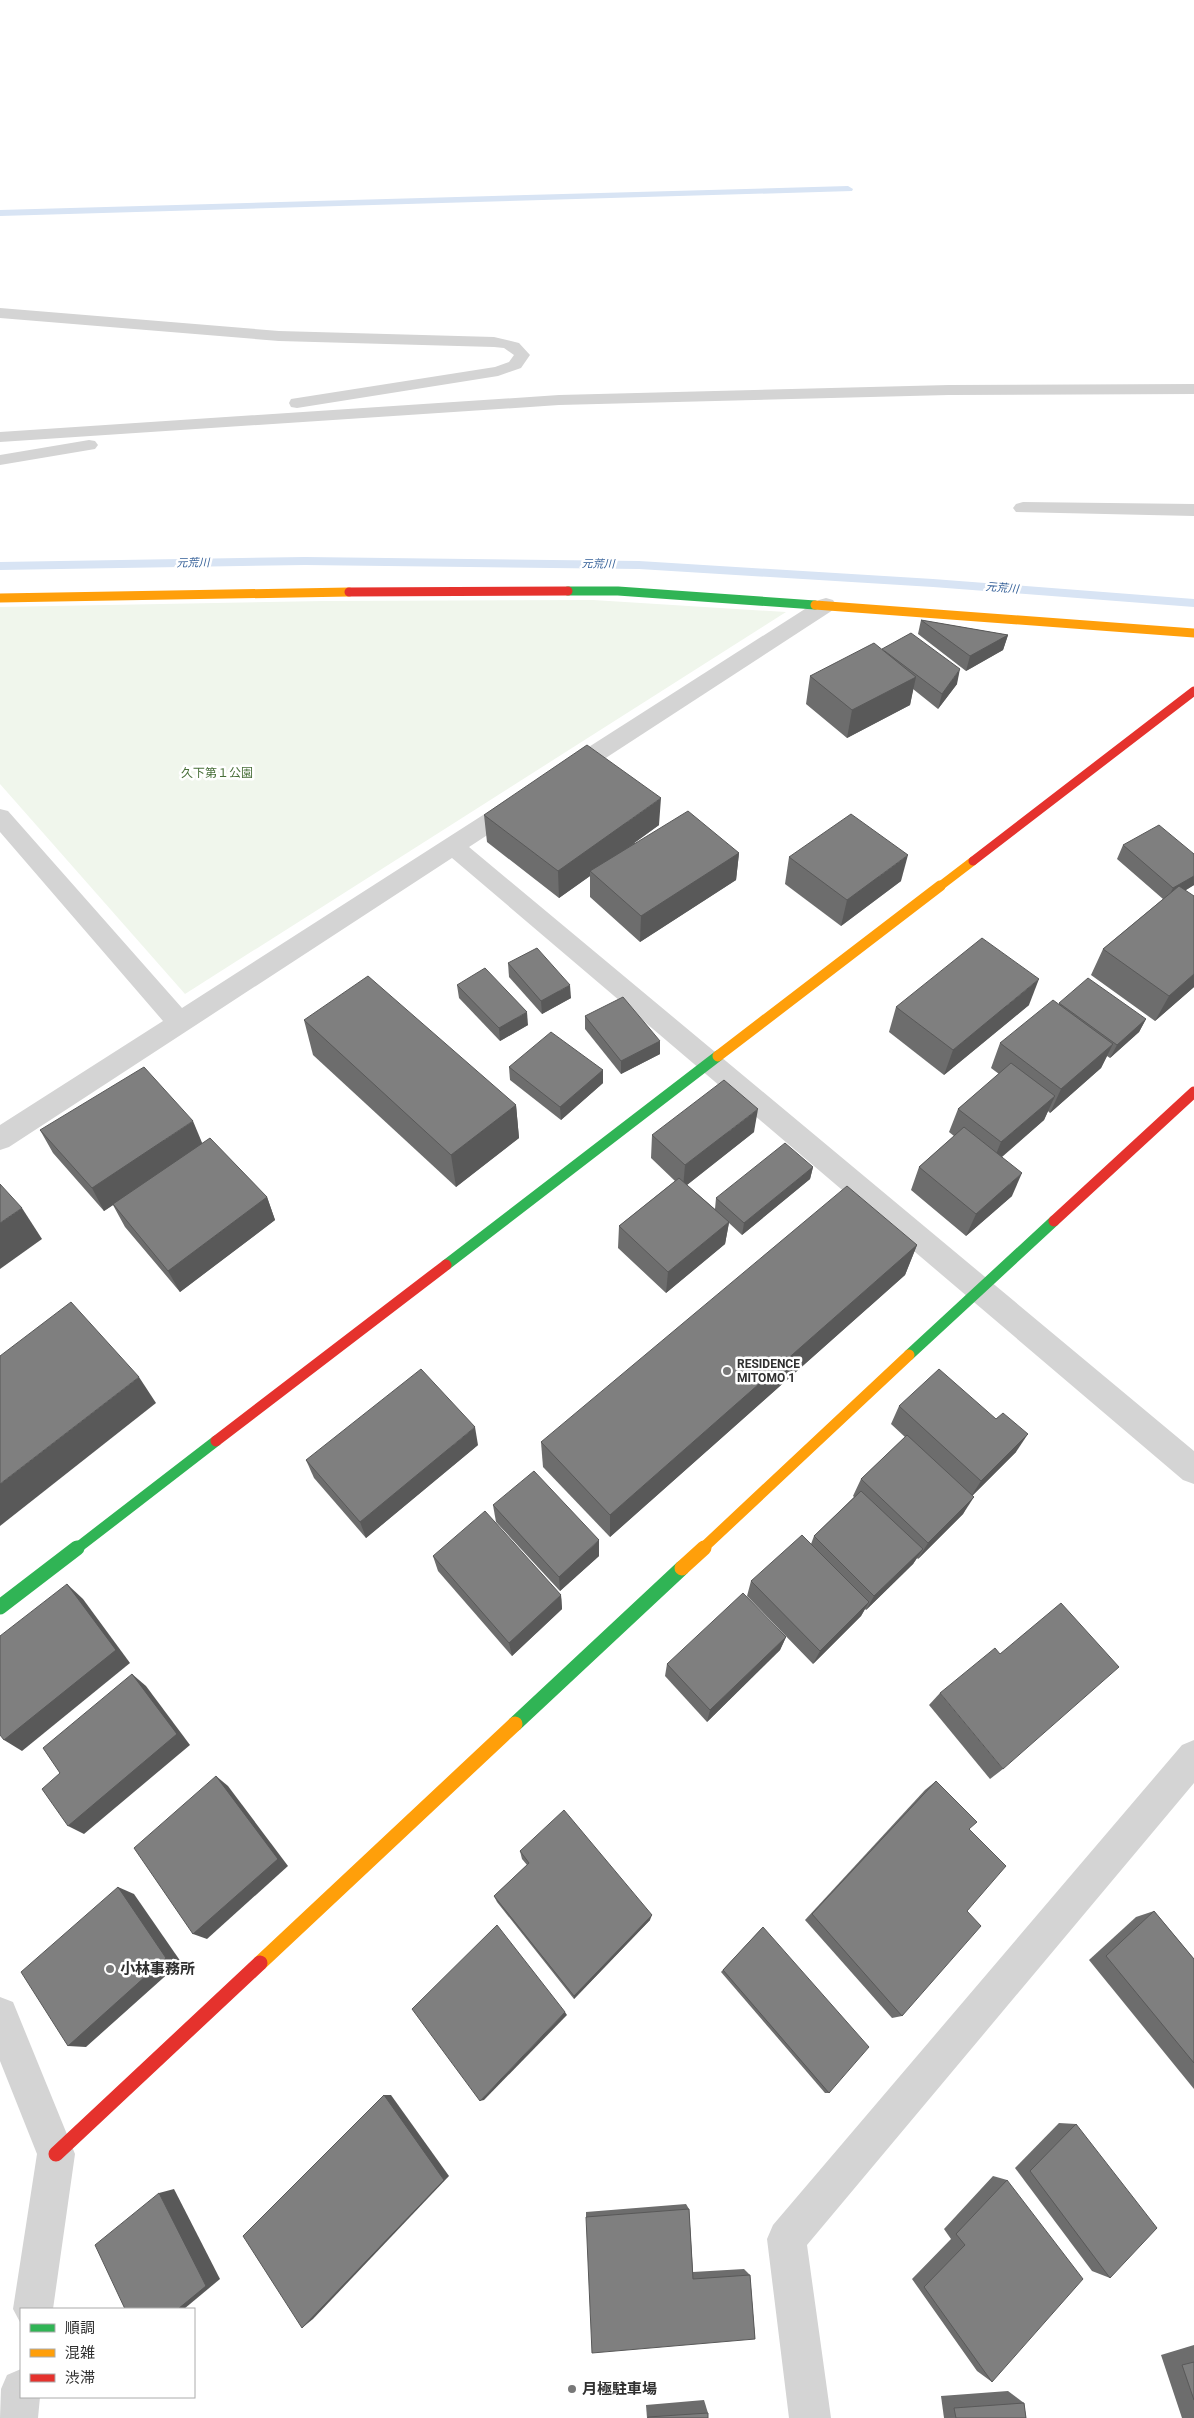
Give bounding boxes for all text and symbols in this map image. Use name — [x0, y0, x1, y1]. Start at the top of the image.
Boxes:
water label: 元荒川 — [176, 556, 211, 570]
water label: 元荒川 — [581, 557, 616, 571]
water label: 元荒川 — [985, 580, 1020, 596]
park label: 久下第１公園 — [181, 766, 253, 780]
place label: RESIDENCE MITOMO 1 — [737, 1357, 800, 1385]
marker: RESIDENCE MITOMO 1 — [721, 1365, 733, 1377]
place label: 小林事務所 — [120, 1960, 195, 1978]
marker: 小林事務所 — [104, 1963, 116, 1975]
legend — [20, 2308, 195, 2398]
text: 順調 — [65, 2319, 95, 2337]
text: 混雑 — [65, 2344, 95, 2362]
text: 渋滞 — [65, 2369, 95, 2387]
place label: 月極駐車場 — [582, 2380, 657, 2398]
marker: 月極駐車場 — [566, 2383, 578, 2395]

